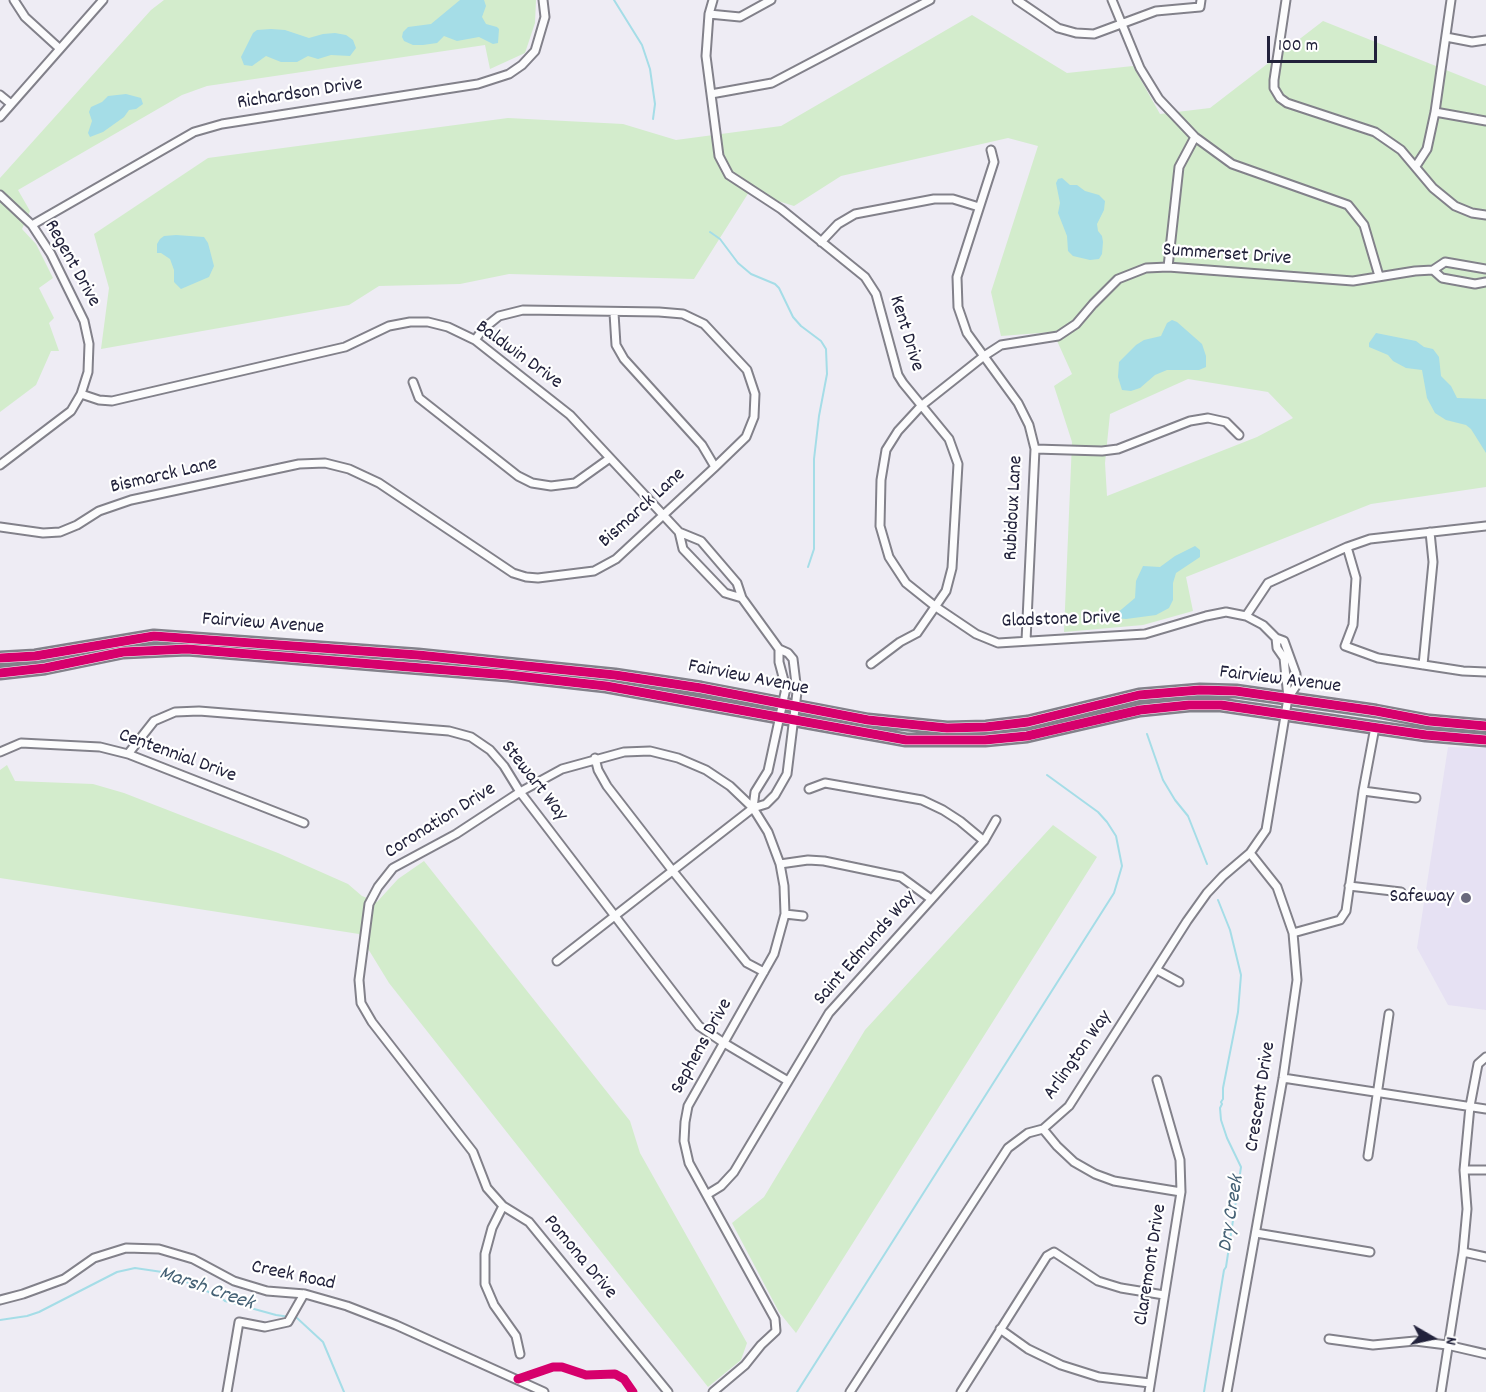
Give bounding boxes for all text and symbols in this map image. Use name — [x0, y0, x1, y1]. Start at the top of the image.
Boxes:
scale bar — [1270, 24, 1380, 62]
text: 100 m — [1278, 34, 1318, 59]
street label: Richardson Drive — [236, 73, 364, 117]
street label: Regent Drive — [37, 216, 105, 312]
street label: Summerset Drive — [1162, 240, 1292, 272]
street label: Kent Drive — [882, 293, 928, 375]
street label: Baldwin Drive — [470, 316, 566, 396]
street label: Bismarck Lane — [108, 453, 220, 501]
street label: Rubidoux Lane — [1000, 455, 1030, 561]
street label: Bismarck Lane — [595, 464, 691, 554]
street label: Gladstone Drive — [1001, 607, 1121, 635]
street label: Fairview Avenue — [201, 609, 325, 641]
street label: Fairview Avenue — [686, 656, 810, 702]
street label: Fairview Avenue — [1218, 662, 1342, 700]
street label: Centennial Drive — [115, 725, 239, 789]
street label: Stewart Way — [494, 737, 572, 827]
street label: Coronation Drive — [381, 778, 501, 866]
place label: Safeway — [1390, 886, 1454, 910]
street label: Saint Edmunds Way — [810, 887, 922, 1011]
marker: Safeway — [1459, 891, 1473, 905]
street label: Sephens Drive — [667, 995, 739, 1099]
street label: Arlington Way — [1039, 1007, 1119, 1105]
street label: Crescent Drive — [1241, 1040, 1283, 1154]
water label: Dry Creek — [1215, 1174, 1251, 1254]
street label: Claremont Drive — [1131, 1203, 1173, 1327]
street label: Pomona Drive — [537, 1211, 621, 1305]
street label: Creek Road — [249, 1256, 337, 1298]
water label: Marsh Creek — [155, 1262, 257, 1318]
north arrow — [1402, 1308, 1462, 1368]
text: N — [1438, 1335, 1462, 1347]

